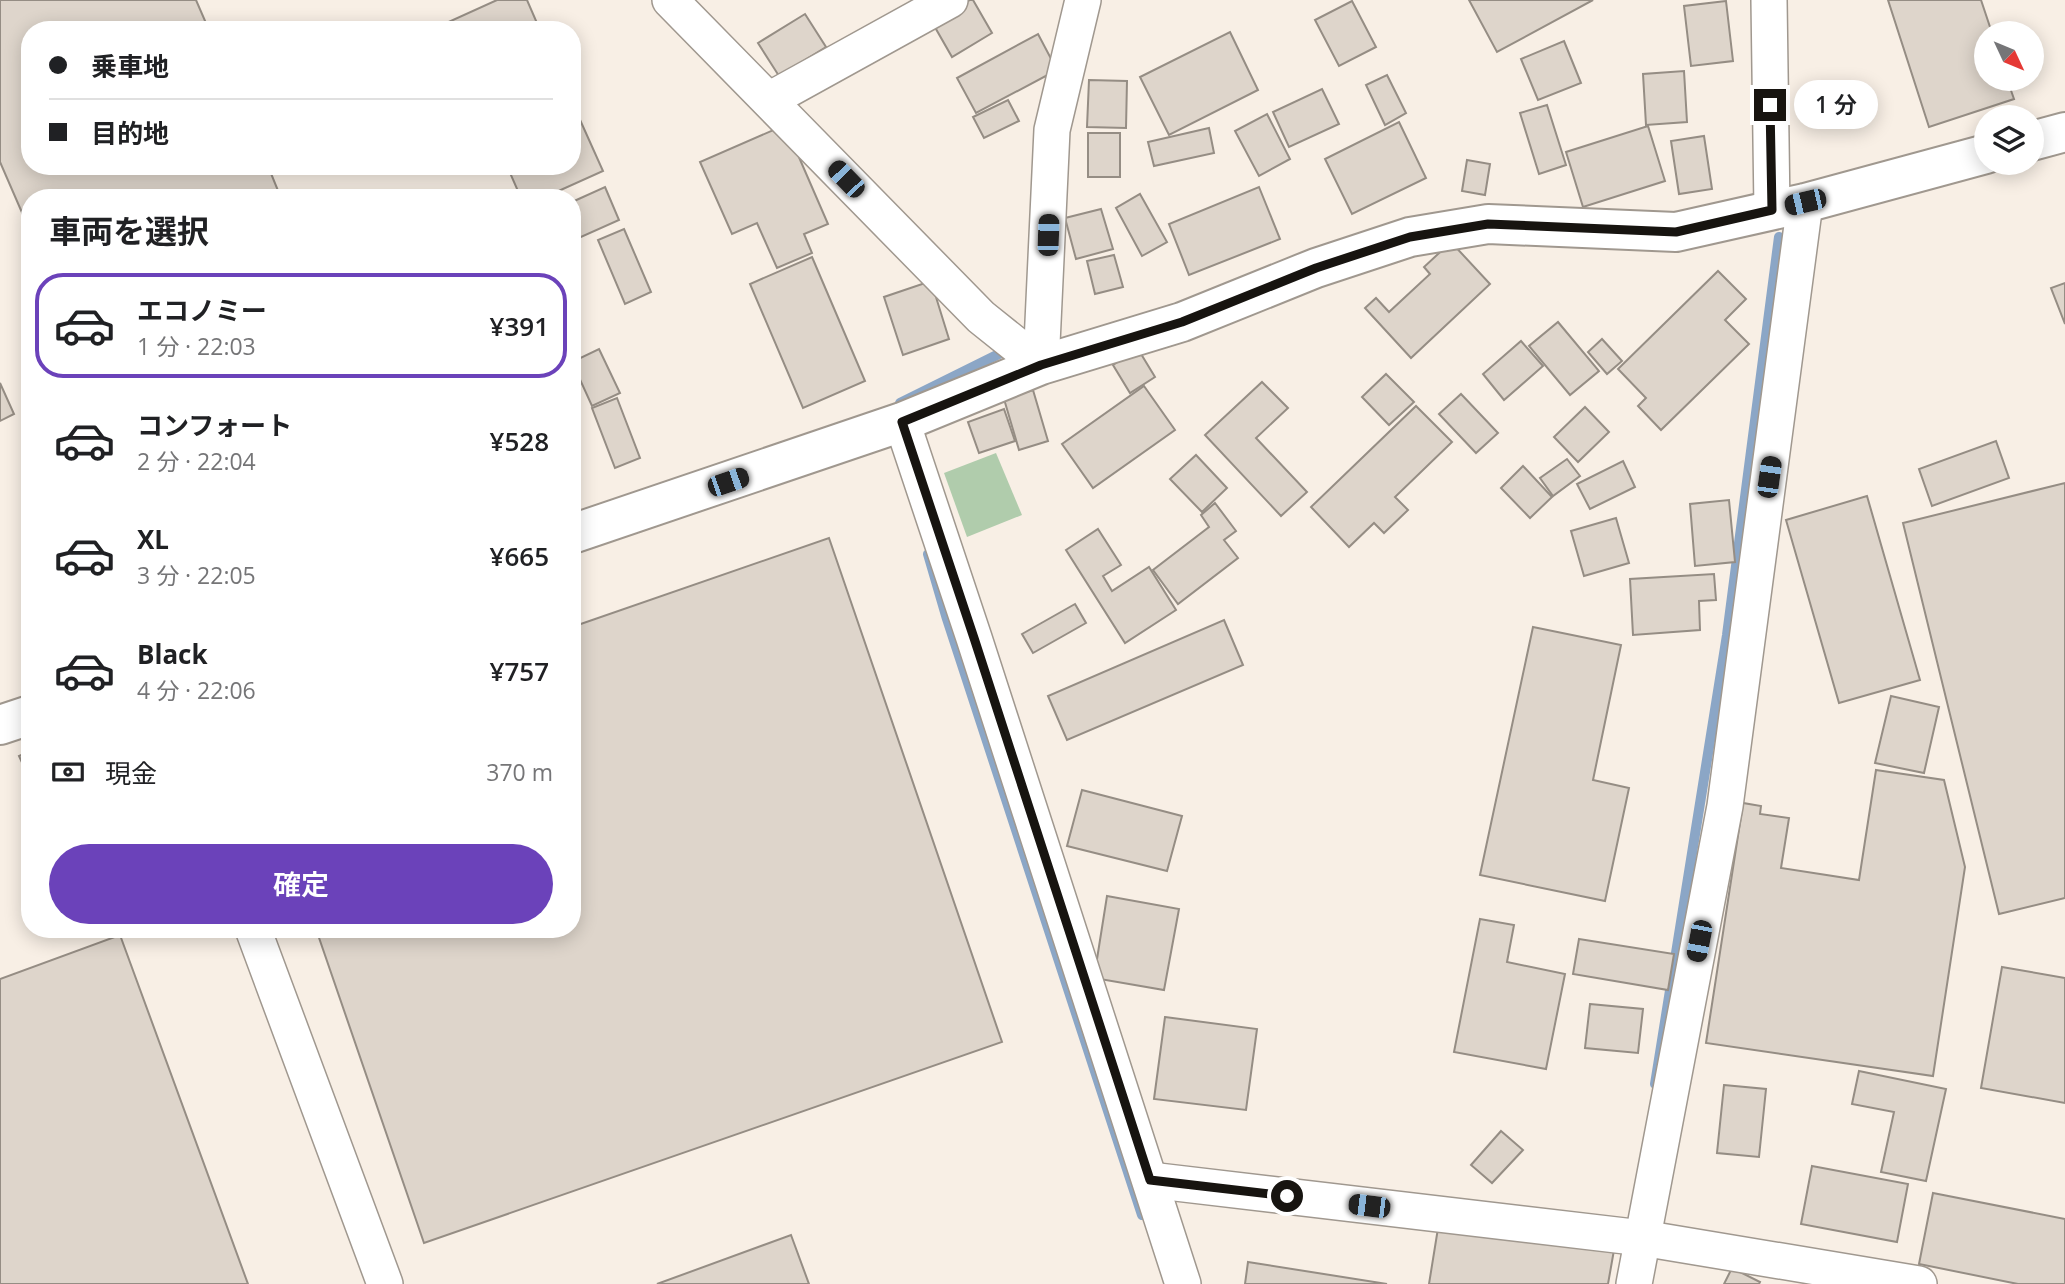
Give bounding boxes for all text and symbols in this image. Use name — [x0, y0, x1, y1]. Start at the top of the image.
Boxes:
north arrow — [1974, 21, 2044, 91]
map controls — [1974, 21, 2044, 175]
text: 乗車地 — [91, 48, 169, 84]
callout: 1 分 — [1795, 80, 1879, 130]
text: 1 分 — [1815, 88, 1857, 120]
route end — [1754, 89, 1786, 121]
button: layers — [1974, 105, 2044, 175]
text: 目的地 — [91, 115, 169, 151]
car — [824, 157, 869, 201]
car — [1783, 187, 1828, 217]
text: 車両を選択 — [49, 209, 209, 252]
car — [1037, 214, 1060, 256]
text: エコノミー — [137, 292, 267, 328]
icon: car — [53, 294, 116, 357]
text: ¥391 — [490, 308, 549, 344]
text: 1 分 · 22:03 — [137, 330, 256, 362]
text: コンフォート — [137, 407, 292, 443]
icon: car — [53, 409, 116, 472]
text: ¥528 — [490, 423, 549, 459]
text: 2 分 · 22:04 — [137, 445, 256, 477]
car — [1756, 455, 1783, 499]
car — [705, 465, 752, 499]
text: XL — [137, 521, 169, 557]
icon: car — [53, 524, 116, 587]
text: ¥665 — [490, 538, 549, 574]
text: 3 分 · 22:05 — [137, 559, 256, 591]
text: Black — [137, 636, 208, 672]
icon: car — [53, 639, 116, 702]
text: ¥757 — [490, 653, 549, 689]
text: 4 分 · 22:06 — [137, 674, 256, 706]
icon: cash — [49, 753, 87, 791]
text: 現金 — [105, 755, 157, 791]
text: 370 m — [486, 756, 553, 788]
button: 確定 — [49, 844, 553, 924]
car — [1685, 918, 1714, 964]
route start — [1271, 1180, 1303, 1212]
car — [1347, 1193, 1392, 1219]

